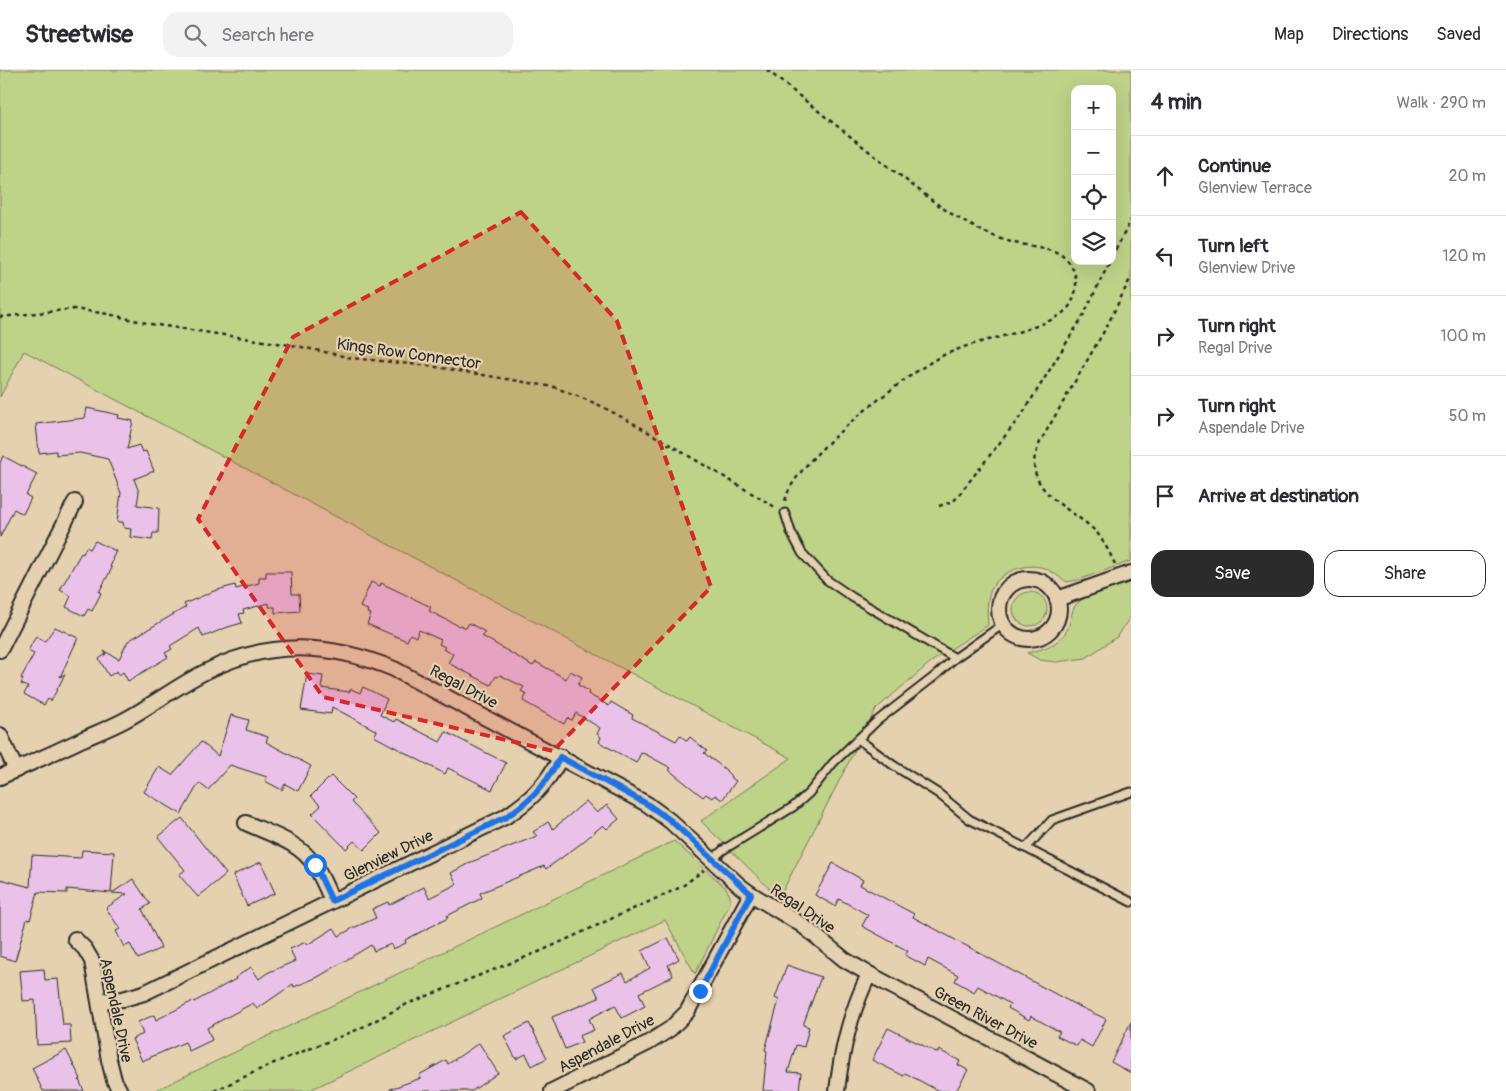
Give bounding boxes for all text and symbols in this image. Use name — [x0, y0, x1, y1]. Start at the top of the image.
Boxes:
search box — [163, 12, 513, 57]
text: Streetwise — [25, 20, 133, 49]
icon: search — [181, 21, 209, 49]
text: Search here — [221, 23, 314, 47]
text: Map — [1274, 23, 1304, 46]
text: Directions — [1332, 23, 1408, 46]
text: Saved — [1436, 23, 1481, 46]
map controls — [1071, 85, 1116, 265]
button: + — [1071, 85, 1116, 130]
text: 4 min — [1151, 89, 1202, 116]
text: Walk · 290 m — [1397, 93, 1486, 113]
button: − — [1071, 130, 1116, 175]
text: Continue — [1198, 154, 1271, 178]
icon: ahead — [1151, 162, 1179, 190]
text: 20 m — [1448, 166, 1486, 186]
button: locate — [1071, 175, 1116, 220]
text: Glenview Terrace — [1198, 178, 1312, 198]
button: layers — [1071, 220, 1116, 265]
text: Turn left — [1198, 234, 1268, 258]
icon: left — [1151, 242, 1179, 270]
text: 120 m — [1442, 246, 1486, 266]
text: Glenview Drive — [1198, 258, 1295, 278]
text: Turn right — [1198, 314, 1276, 338]
icon: right — [1151, 322, 1179, 350]
text: 100 m — [1440, 326, 1486, 346]
street label: Kings Row Connector — [336, 334, 482, 374]
text: Regal Drive — [1198, 338, 1272, 358]
text: Turn right — [1198, 394, 1276, 418]
icon: right — [1151, 402, 1179, 430]
text: 50 m — [1449, 406, 1486, 426]
text: Aspendale Drive — [1198, 418, 1304, 438]
icon: arrive — [1151, 482, 1179, 510]
text: Arrive at destination — [1198, 484, 1359, 508]
button: Save — [1151, 550, 1314, 597]
button: Share — [1324, 550, 1486, 597]
street label: Regal Drive — [426, 661, 501, 713]
street label: Glenview Drive — [340, 826, 437, 886]
route start — [304, 854, 327, 877]
street label: Regal Drive — [766, 880, 839, 938]
street label: Aspendale Drive — [95, 956, 137, 1064]
route end — [689, 980, 712, 1003]
street label: Green River Drive — [930, 982, 1041, 1054]
street label: Aspendale Drive — [555, 1010, 658, 1078]

